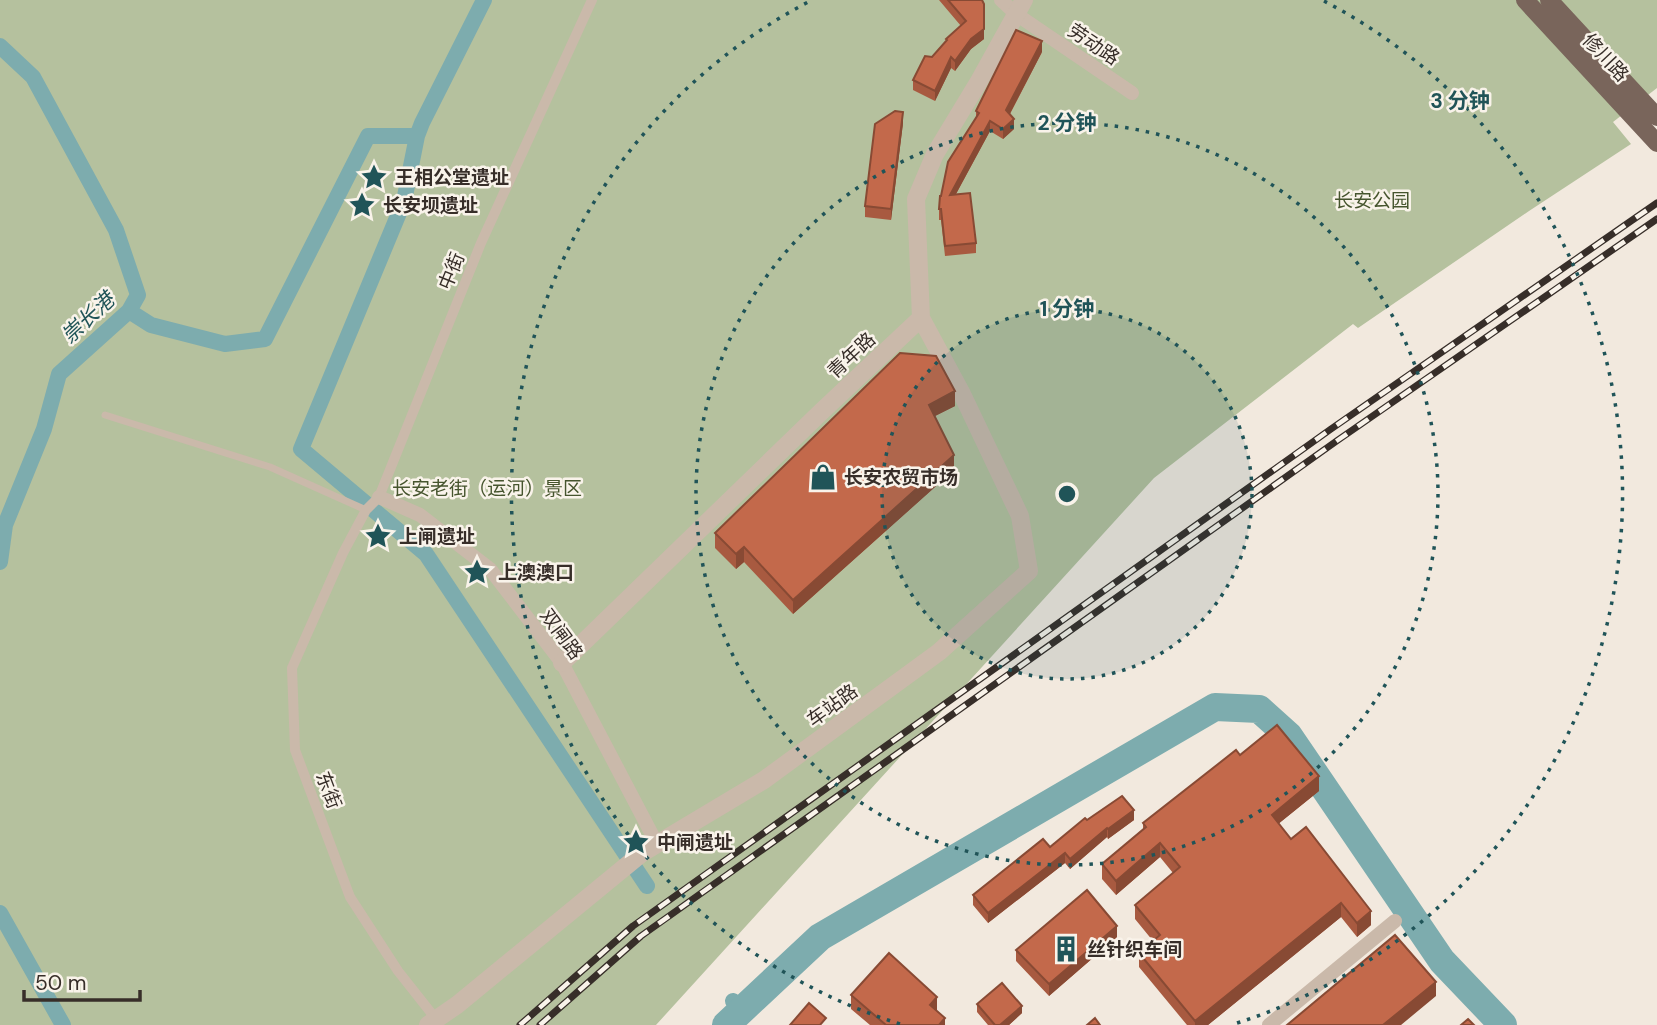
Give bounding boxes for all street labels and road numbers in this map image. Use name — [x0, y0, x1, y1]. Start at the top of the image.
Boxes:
street label: 劳动路 — [1063, 18, 1124, 71]
street label: 修川路 — [1577, 28, 1634, 87]
street label: 中街 — [433, 249, 470, 293]
street label: 青年路 — [822, 327, 881, 384]
street label: 双闸路 — [535, 604, 588, 665]
street label: 车站路 — [802, 679, 863, 732]
street label: 东街 — [310, 768, 347, 812]

